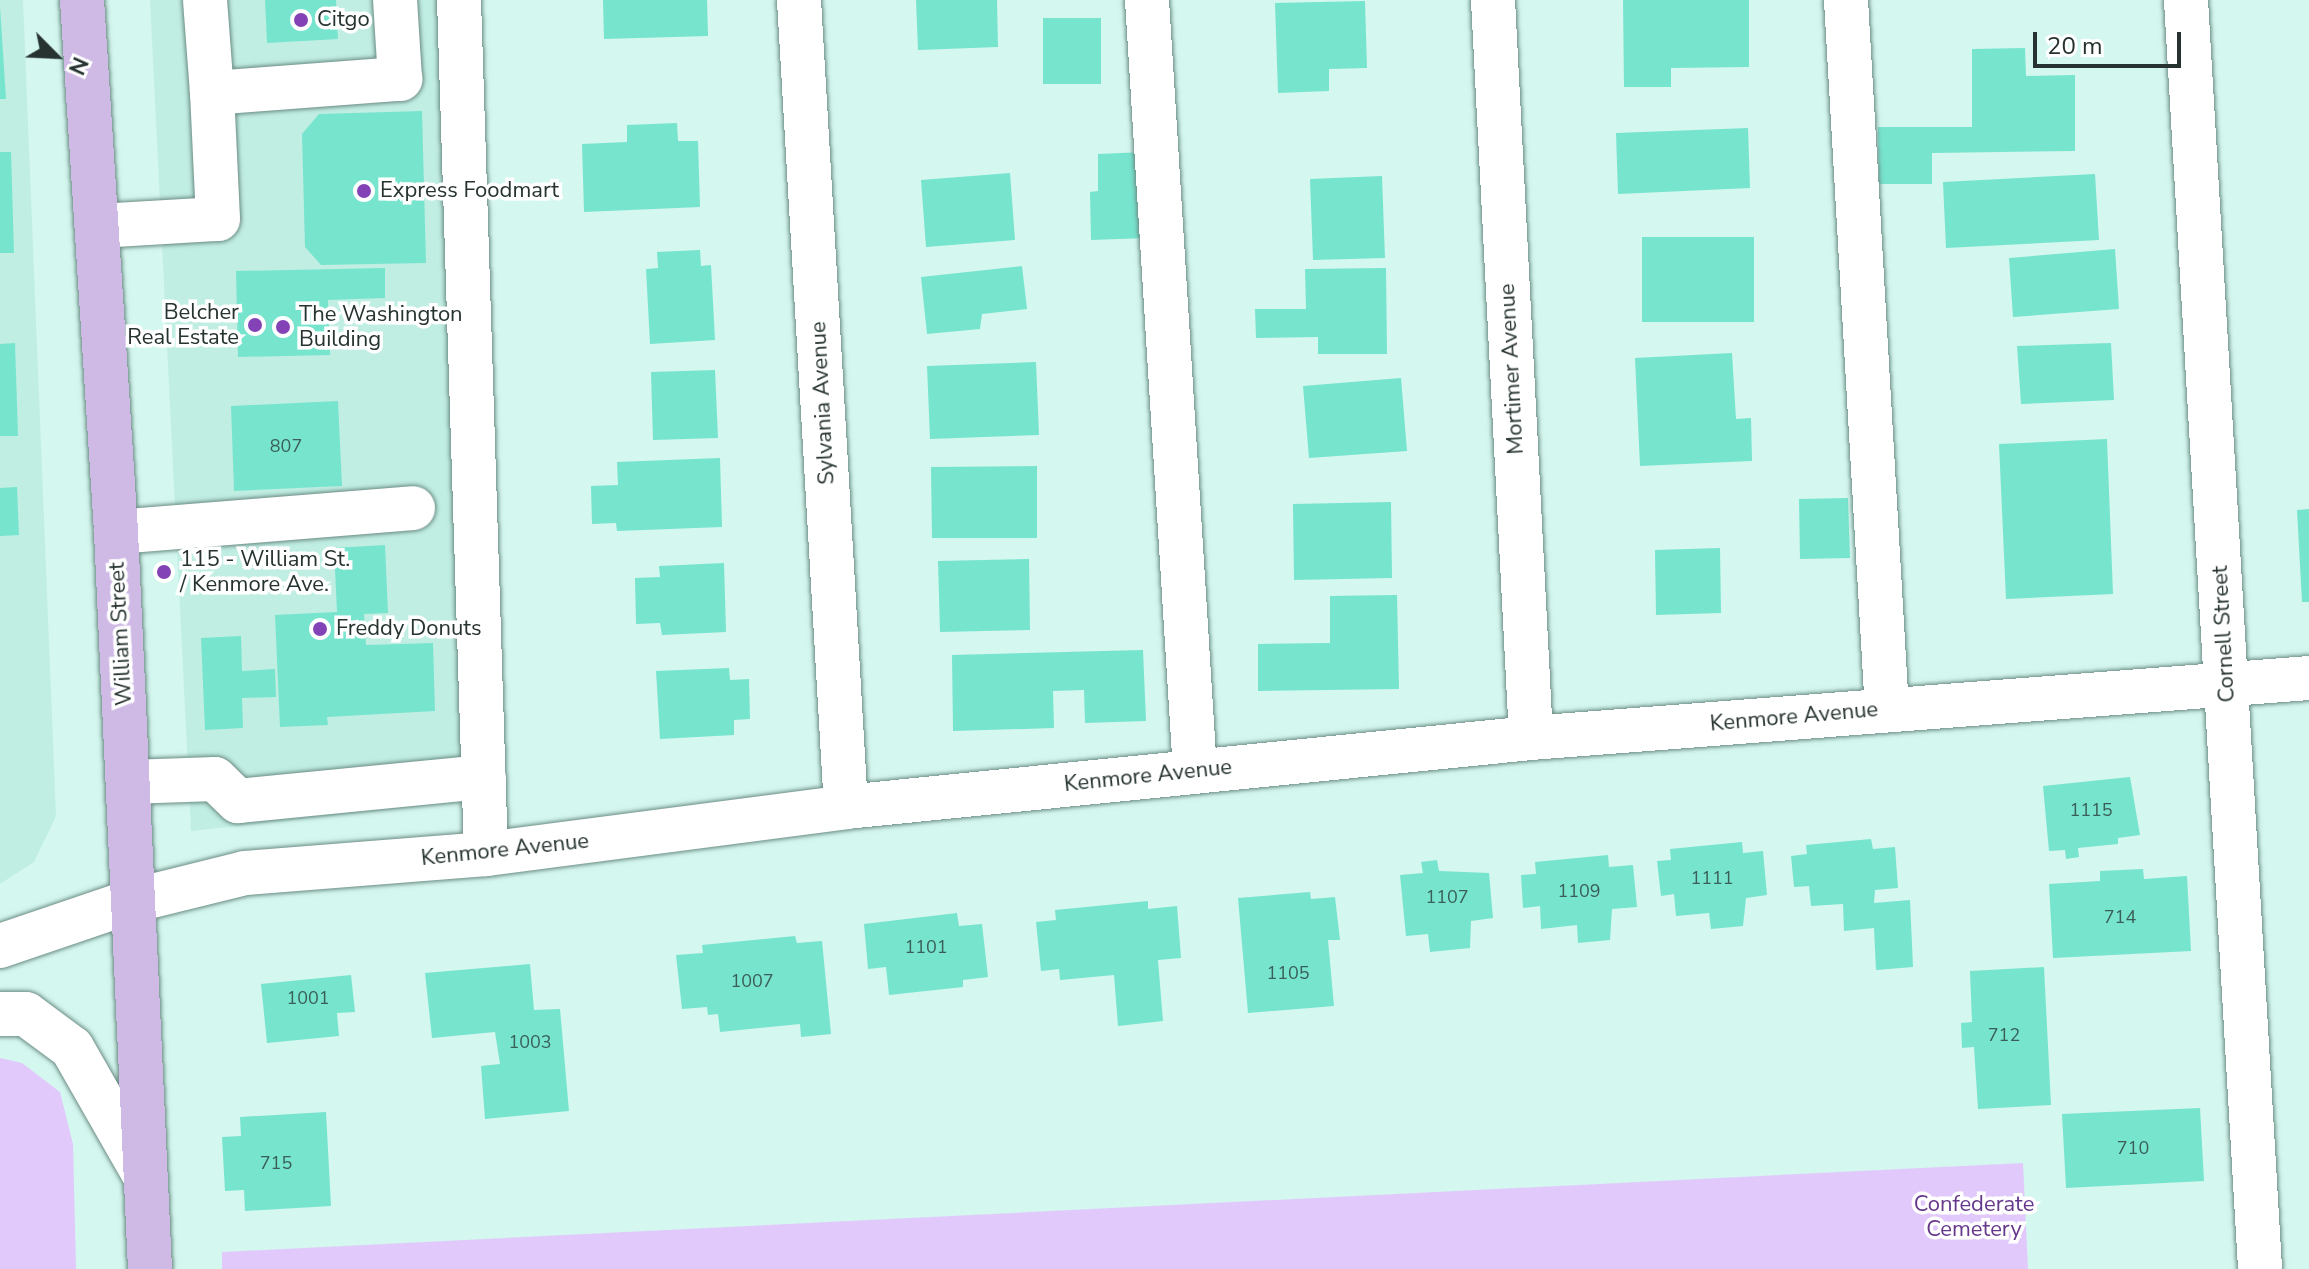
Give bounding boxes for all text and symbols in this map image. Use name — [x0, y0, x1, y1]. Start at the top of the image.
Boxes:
place label: Citgo — [317, 7, 370, 33]
marker: Citgo — [292, 11, 310, 29]
north arrow — [16, 16, 96, 96]
scale bar — [2037, 16, 2185, 66]
text: 20 m — [2047, 30, 2103, 62]
text: N — [61, 52, 95, 79]
place label: Express Foodmart — [380, 178, 559, 204]
marker: Express Foodmart — [355, 182, 373, 200]
street label: Mortimer Avenue — [1494, 283, 1530, 455]
place label: Belcher Real Estate — [127, 299, 239, 350]
place label: The Washington Building — [299, 301, 463, 352]
marker: Belcher Real Estate — [246, 316, 264, 334]
marker: The Washington Building — [274, 318, 292, 336]
street label: Sylvania Avenue — [806, 321, 840, 485]
house number: 807 — [270, 435, 302, 457]
place label: 115 - William St. / Kenmore Ave. — [180, 546, 350, 598]
street label: William Street — [104, 562, 138, 706]
marker: 115 - William St. / Kenmore Ave. — [155, 563, 173, 581]
street label: Cornell Street — [2207, 565, 2241, 703]
place label: Freddy Donuts — [336, 616, 482, 642]
marker: Freddy Donuts — [311, 620, 329, 638]
street label: Kenmore Avenue — [1709, 696, 1879, 738]
street label: Kenmore Avenue — [1063, 754, 1233, 798]
house number: 1115 — [2069, 799, 2113, 821]
street label: Kenmore Avenue — [420, 828, 590, 872]
house number: 1111 — [1690, 867, 1734, 889]
house number: 1109 — [1557, 880, 1601, 902]
house number: 1107 — [1425, 886, 1469, 908]
house number: 714 — [2104, 906, 2136, 928]
house number: 1101 — [904, 936, 948, 958]
house number: 1105 — [1266, 962, 1310, 984]
house number: 1007 — [730, 970, 774, 992]
house number: 1001 — [286, 987, 330, 1009]
house number: 712 — [1988, 1024, 2020, 1046]
house number: 1003 — [508, 1031, 552, 1053]
house number: 710 — [2117, 1137, 2149, 1159]
house number: 715 — [260, 1152, 292, 1174]
park label: Confederate Cemetery — [1914, 1191, 2034, 1242]

